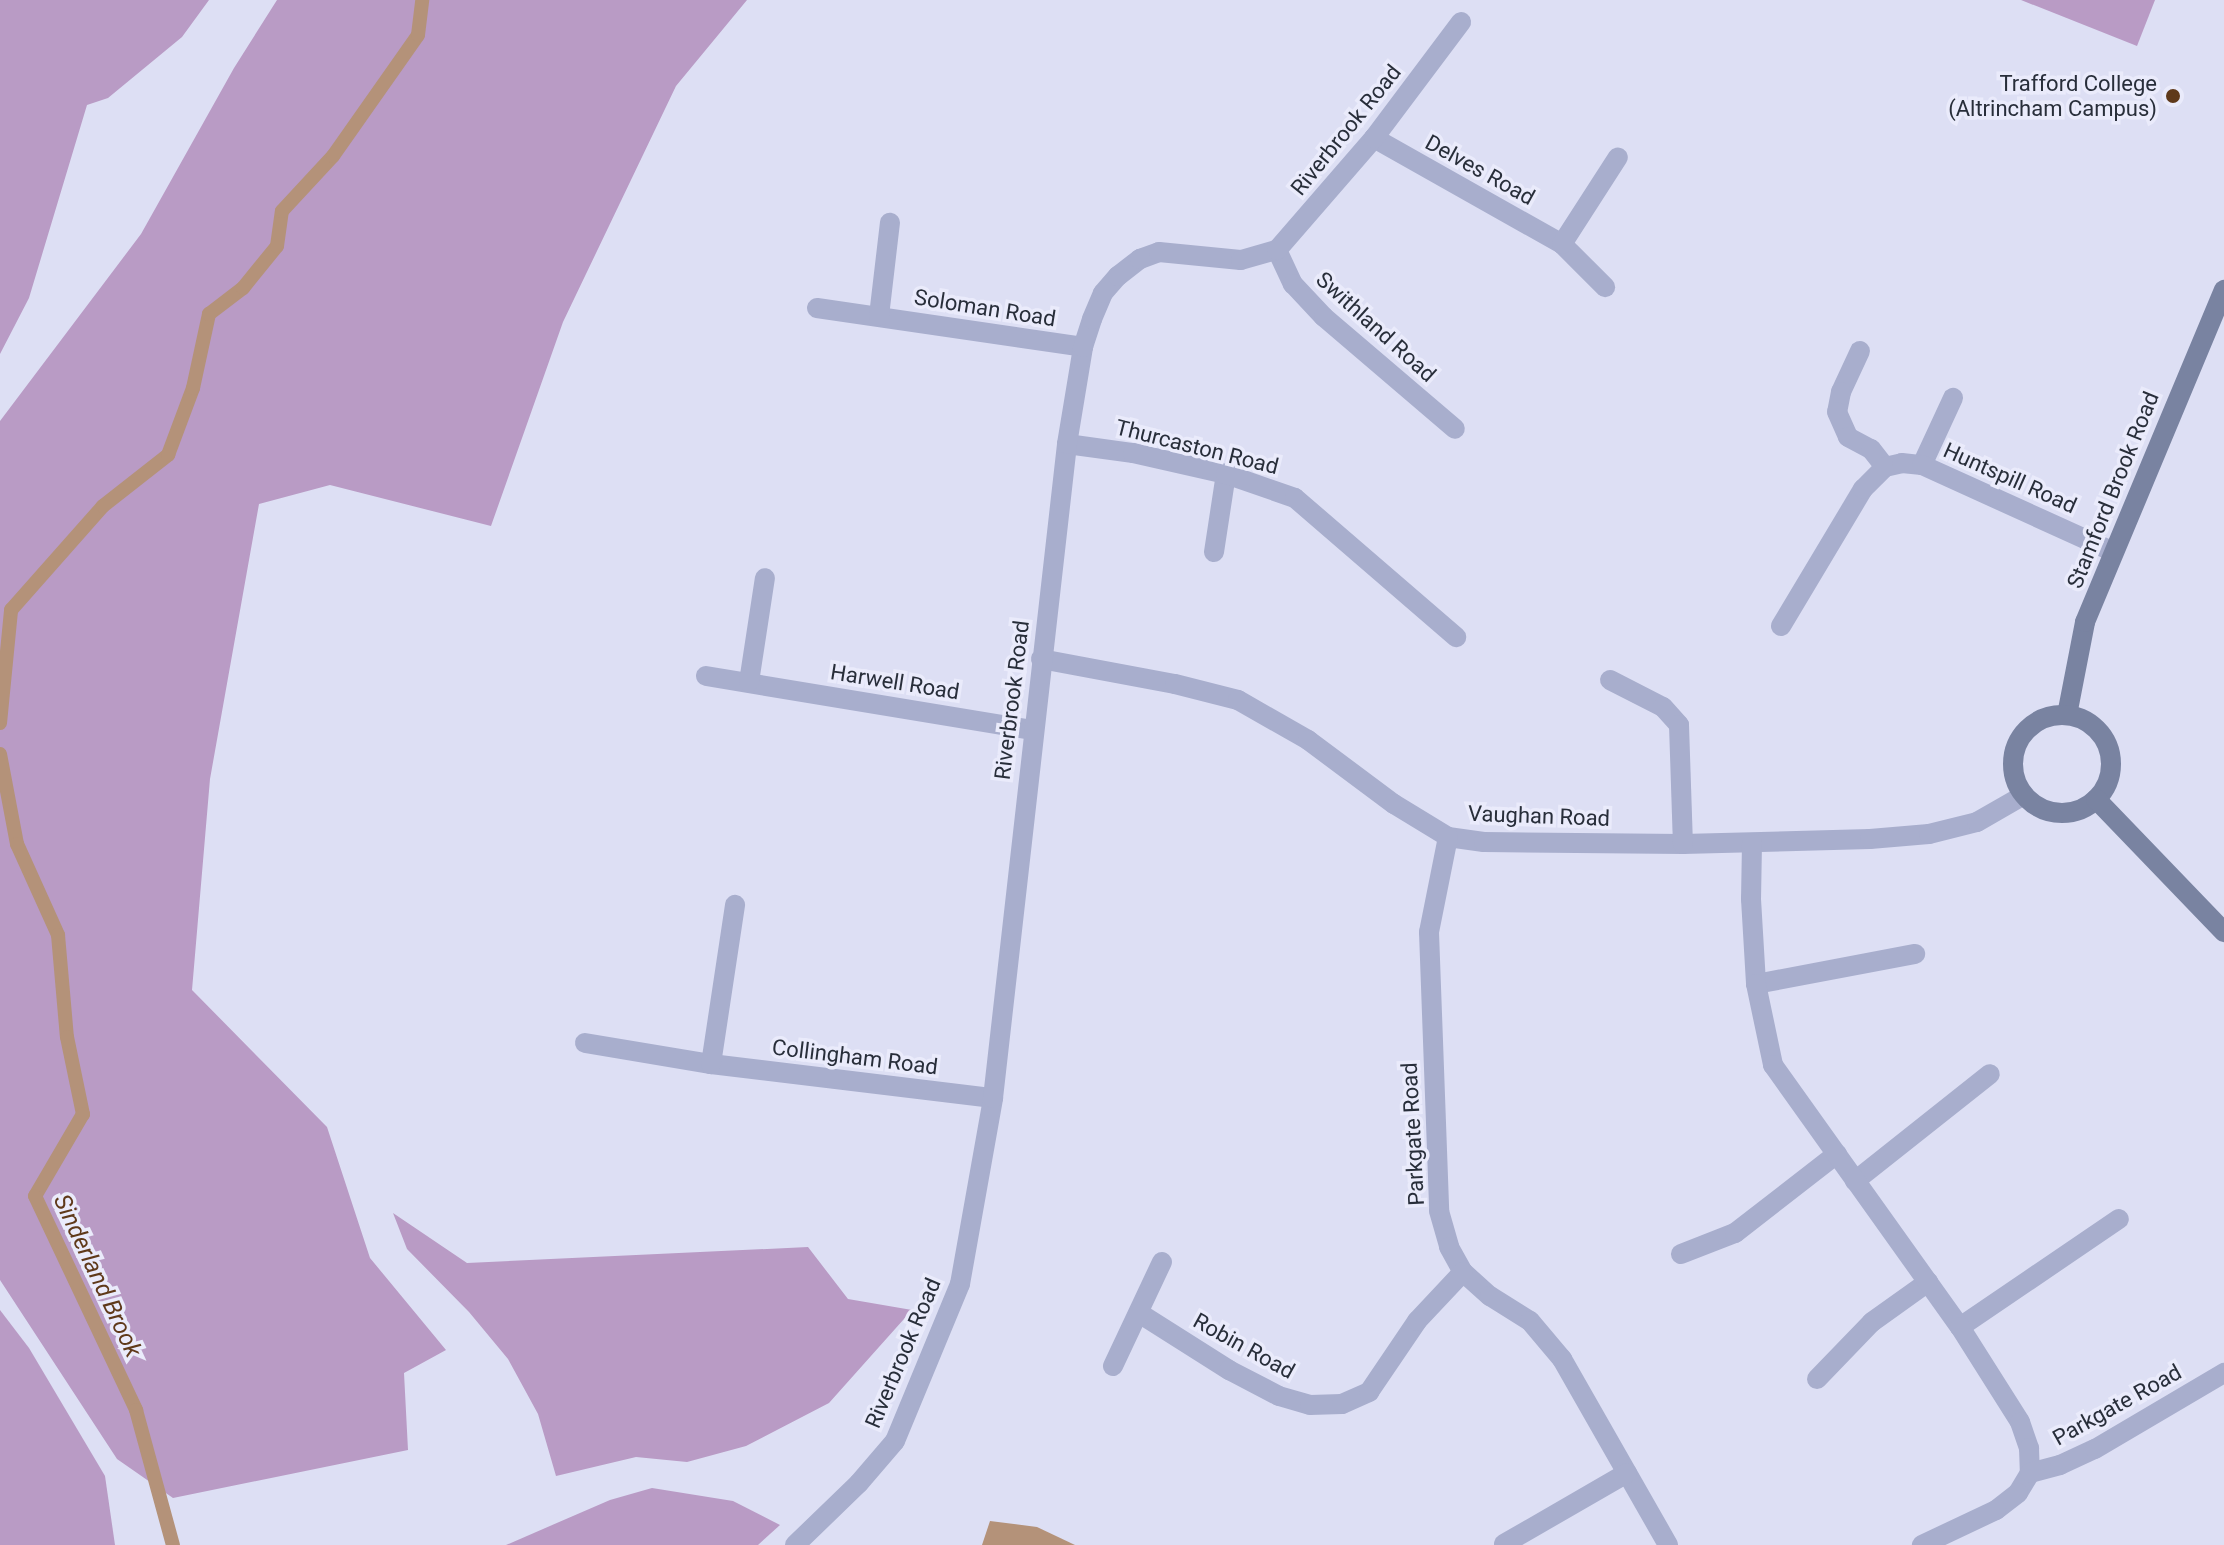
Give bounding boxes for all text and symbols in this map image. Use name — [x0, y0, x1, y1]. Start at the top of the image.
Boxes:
street label: Riverbrook Road — [1285, 59, 1407, 201]
place label: Trafford College (Altrincham Campus) — [1948, 70, 2157, 122]
marker: Trafford College (Altrincham Campus) — [2164, 87, 2182, 105]
street label: Delves Road — [1421, 129, 1539, 211]
street label: Swithland Road — [1311, 266, 1441, 388]
street label: Soloman Road — [912, 284, 1058, 332]
street label: Stamford Brook Road — [2061, 388, 2165, 592]
street label: Thurcaston Road — [1113, 414, 1281, 480]
street label: Huntspill Road — [1939, 437, 2081, 519]
street label: Riverbrook Road — [989, 619, 1035, 781]
street label: Harwell Road — [829, 659, 961, 705]
street label: Vaughan Road — [1468, 800, 1610, 832]
street label: Collingham Road — [771, 1034, 939, 1080]
street label: Parkgate Road — [1396, 1062, 1430, 1206]
water label: Sinderland Brook — [47, 1190, 147, 1362]
street label: Riverbrook Road — [860, 1274, 946, 1432]
street label: Robin Road — [1189, 1307, 1299, 1385]
street label: Parkgate Road — [2048, 1359, 2186, 1451]

